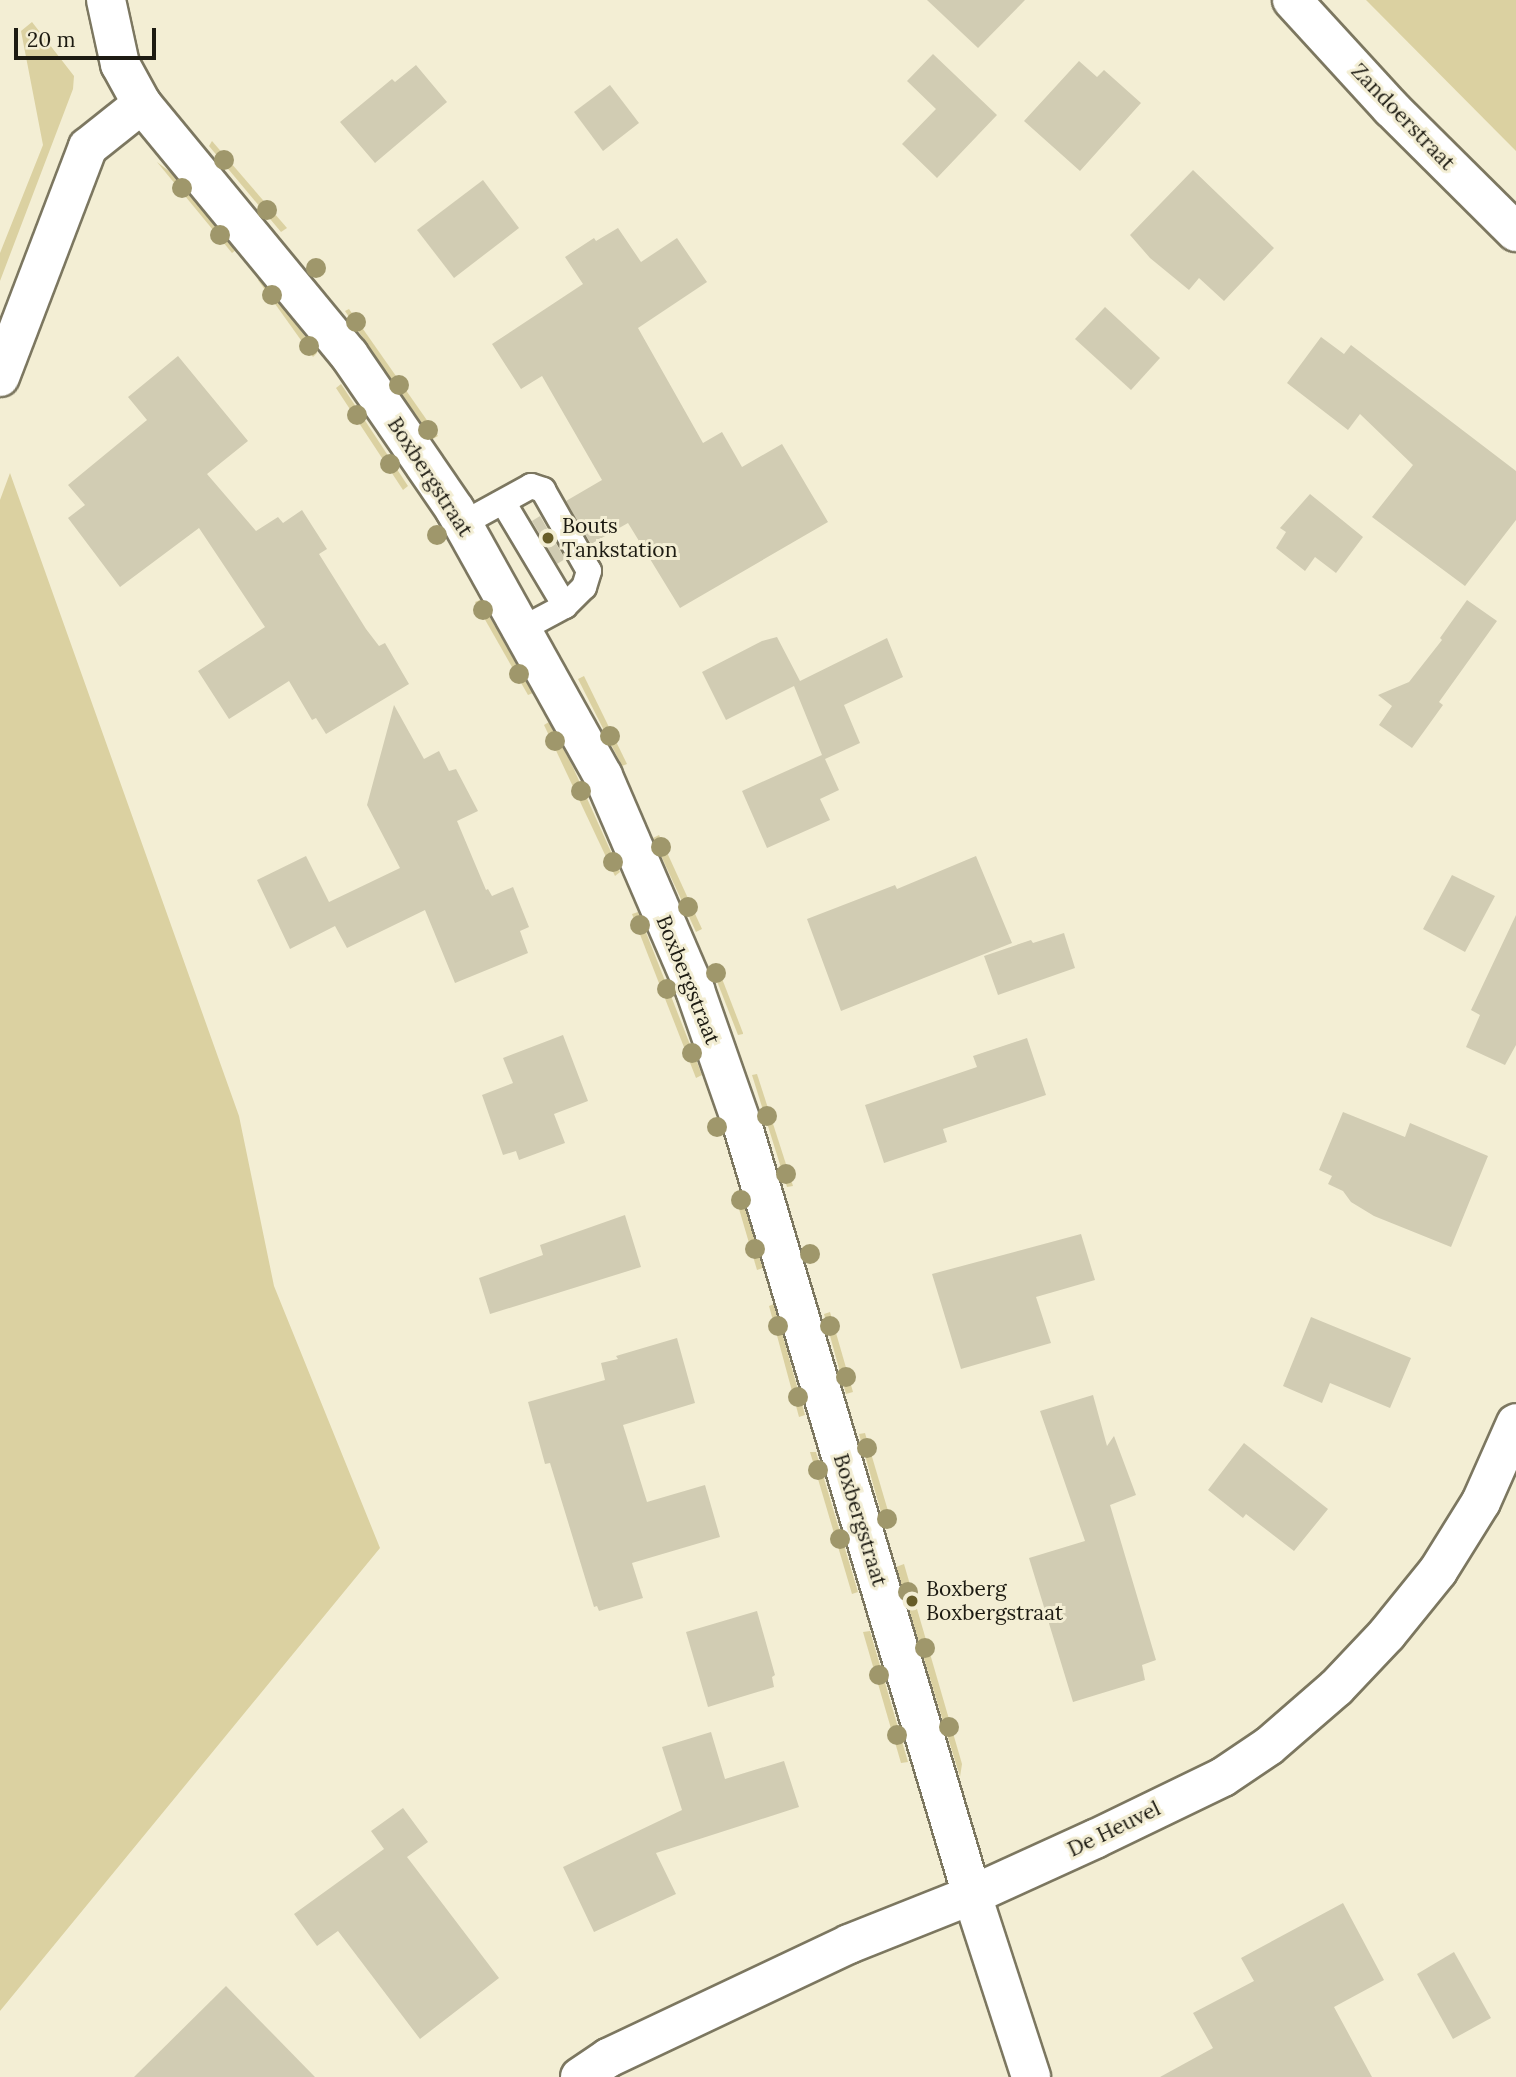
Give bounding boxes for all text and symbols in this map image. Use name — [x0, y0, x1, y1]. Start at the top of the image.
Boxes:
scale bar — [18, 14, 159, 58]
text: 20 m — [27, 26, 76, 53]
street label: Zandoerstraat — [1346, 59, 1460, 175]
street label: Boxbergstraat — [382, 413, 478, 541]
place label: Bouts Tankstation — [562, 513, 677, 563]
marker: Bouts Tankstation — [540, 530, 556, 546]
street label: Boxbergstraat — [651, 912, 725, 1048]
street label: Boxbergstraat — [828, 1451, 892, 1589]
place label: Boxberg Boxbergstraat — [926, 1576, 1063, 1626]
marker: Boxberg Boxbergstraat — [904, 1593, 920, 1609]
street label: De Heuvel — [1064, 1796, 1164, 1862]

